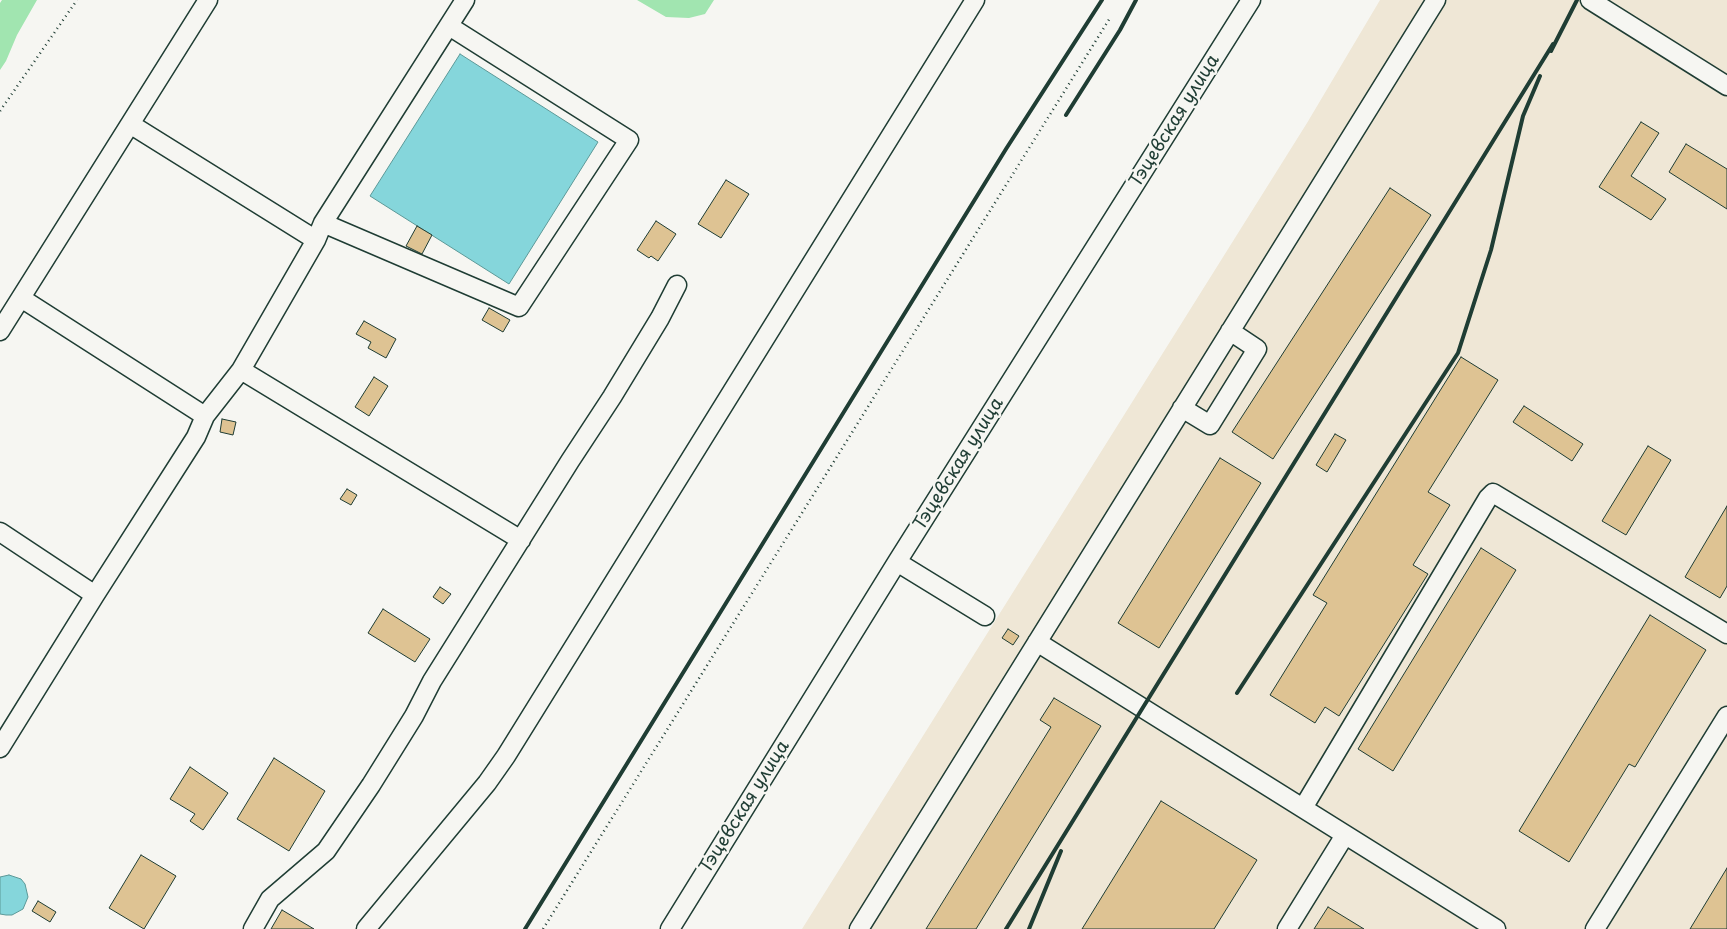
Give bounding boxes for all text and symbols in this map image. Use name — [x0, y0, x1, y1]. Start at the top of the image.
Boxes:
street label: Тэцевская улица — [1126, 51, 1224, 191]
street label: Тэцевская улица — [910, 394, 1008, 534]
street label: Тэцевская улица — [696, 737, 794, 877]

